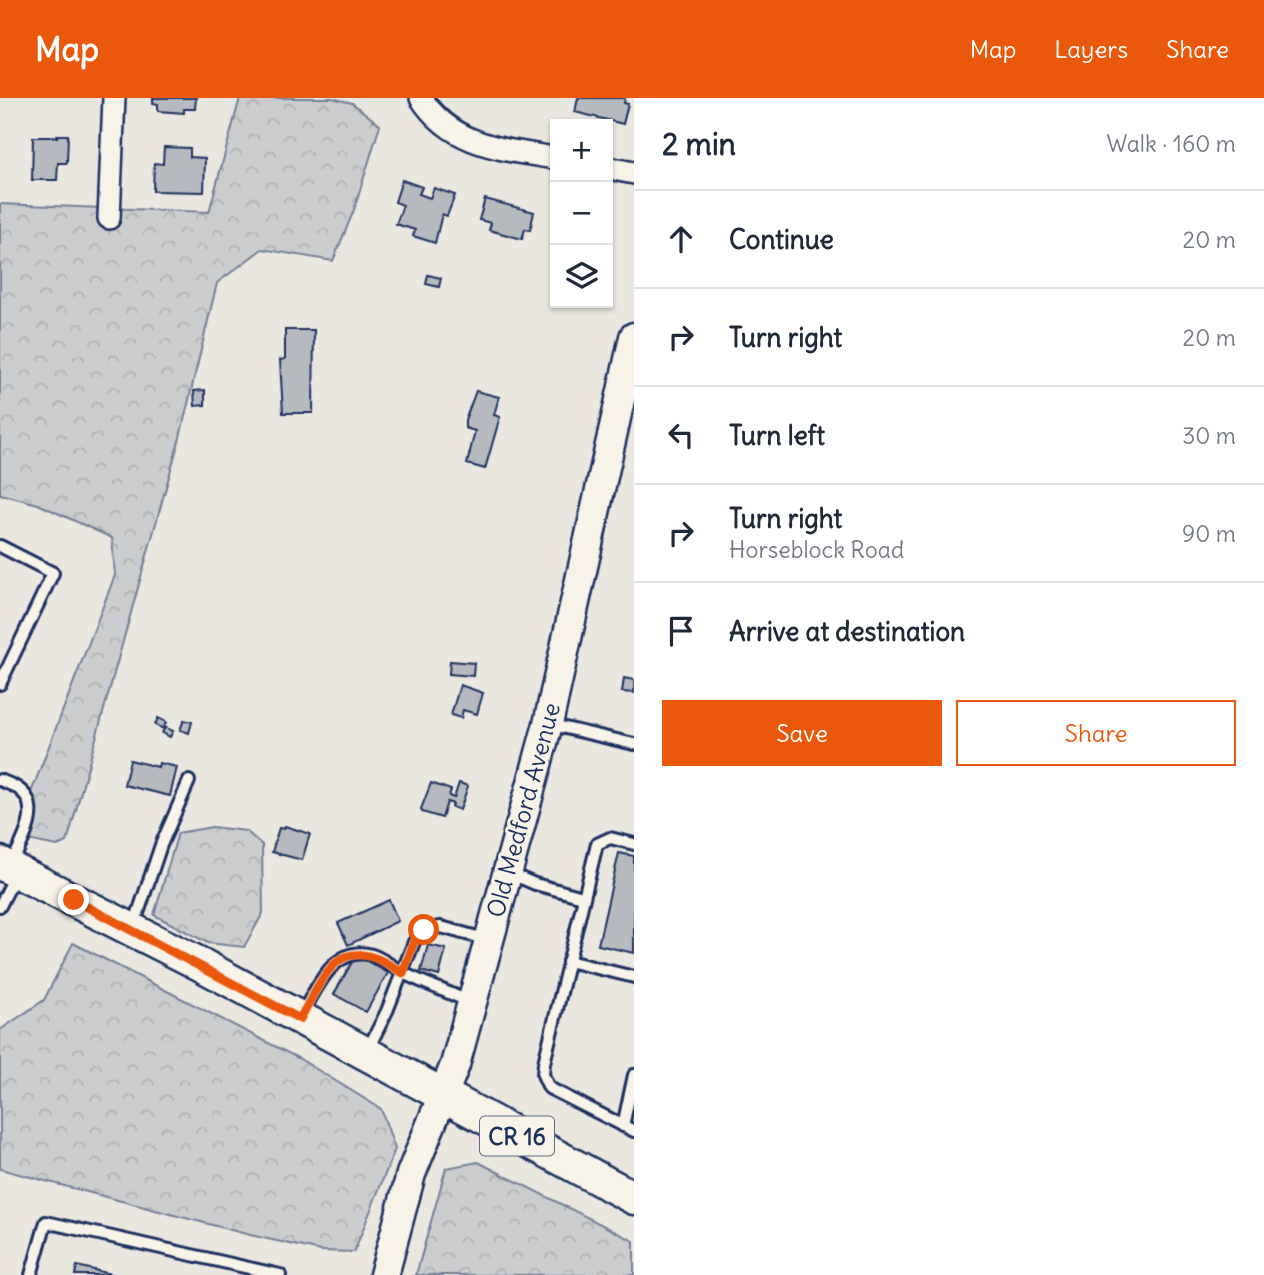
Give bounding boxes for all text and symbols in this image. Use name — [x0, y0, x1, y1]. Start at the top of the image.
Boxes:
text: Map — [35, 28, 99, 70]
text: Map — [970, 34, 1016, 64]
text: Layers — [1054, 34, 1128, 64]
text: Share — [1166, 34, 1229, 64]
map controls — [550, 119, 613, 308]
button: + — [550, 119, 613, 182]
text: 2 min — [662, 125, 736, 163]
text: Walk · 160 m — [1107, 129, 1236, 158]
button: − — [550, 182, 613, 245]
icon: ahead — [662, 220, 700, 258]
text: Continue — [729, 223, 834, 256]
text: 20 m — [1183, 225, 1236, 254]
button: layers — [550, 245, 613, 308]
icon: right — [662, 318, 700, 356]
text: Turn right — [729, 321, 842, 354]
text: 20 m — [1183, 323, 1236, 352]
icon: left — [662, 416, 700, 454]
text: Turn left — [729, 419, 825, 452]
text: 30 m — [1182, 421, 1236, 450]
text: Turn right — [729, 502, 842, 535]
icon: right — [662, 514, 700, 552]
text: 90 m — [1182, 519, 1236, 548]
text: Horseblock Road — [729, 535, 904, 564]
icon: arrive — [662, 612, 700, 650]
text: Arrive at destination — [729, 615, 965, 648]
street label: Old Medford Avenue — [480, 699, 566, 921]
button: Save — [662, 700, 942, 766]
button: Share — [956, 700, 1236, 766]
route end — [58, 884, 89, 915]
route start — [408, 914, 439, 945]
road number: CR 16 — [480, 1116, 554, 1156]

